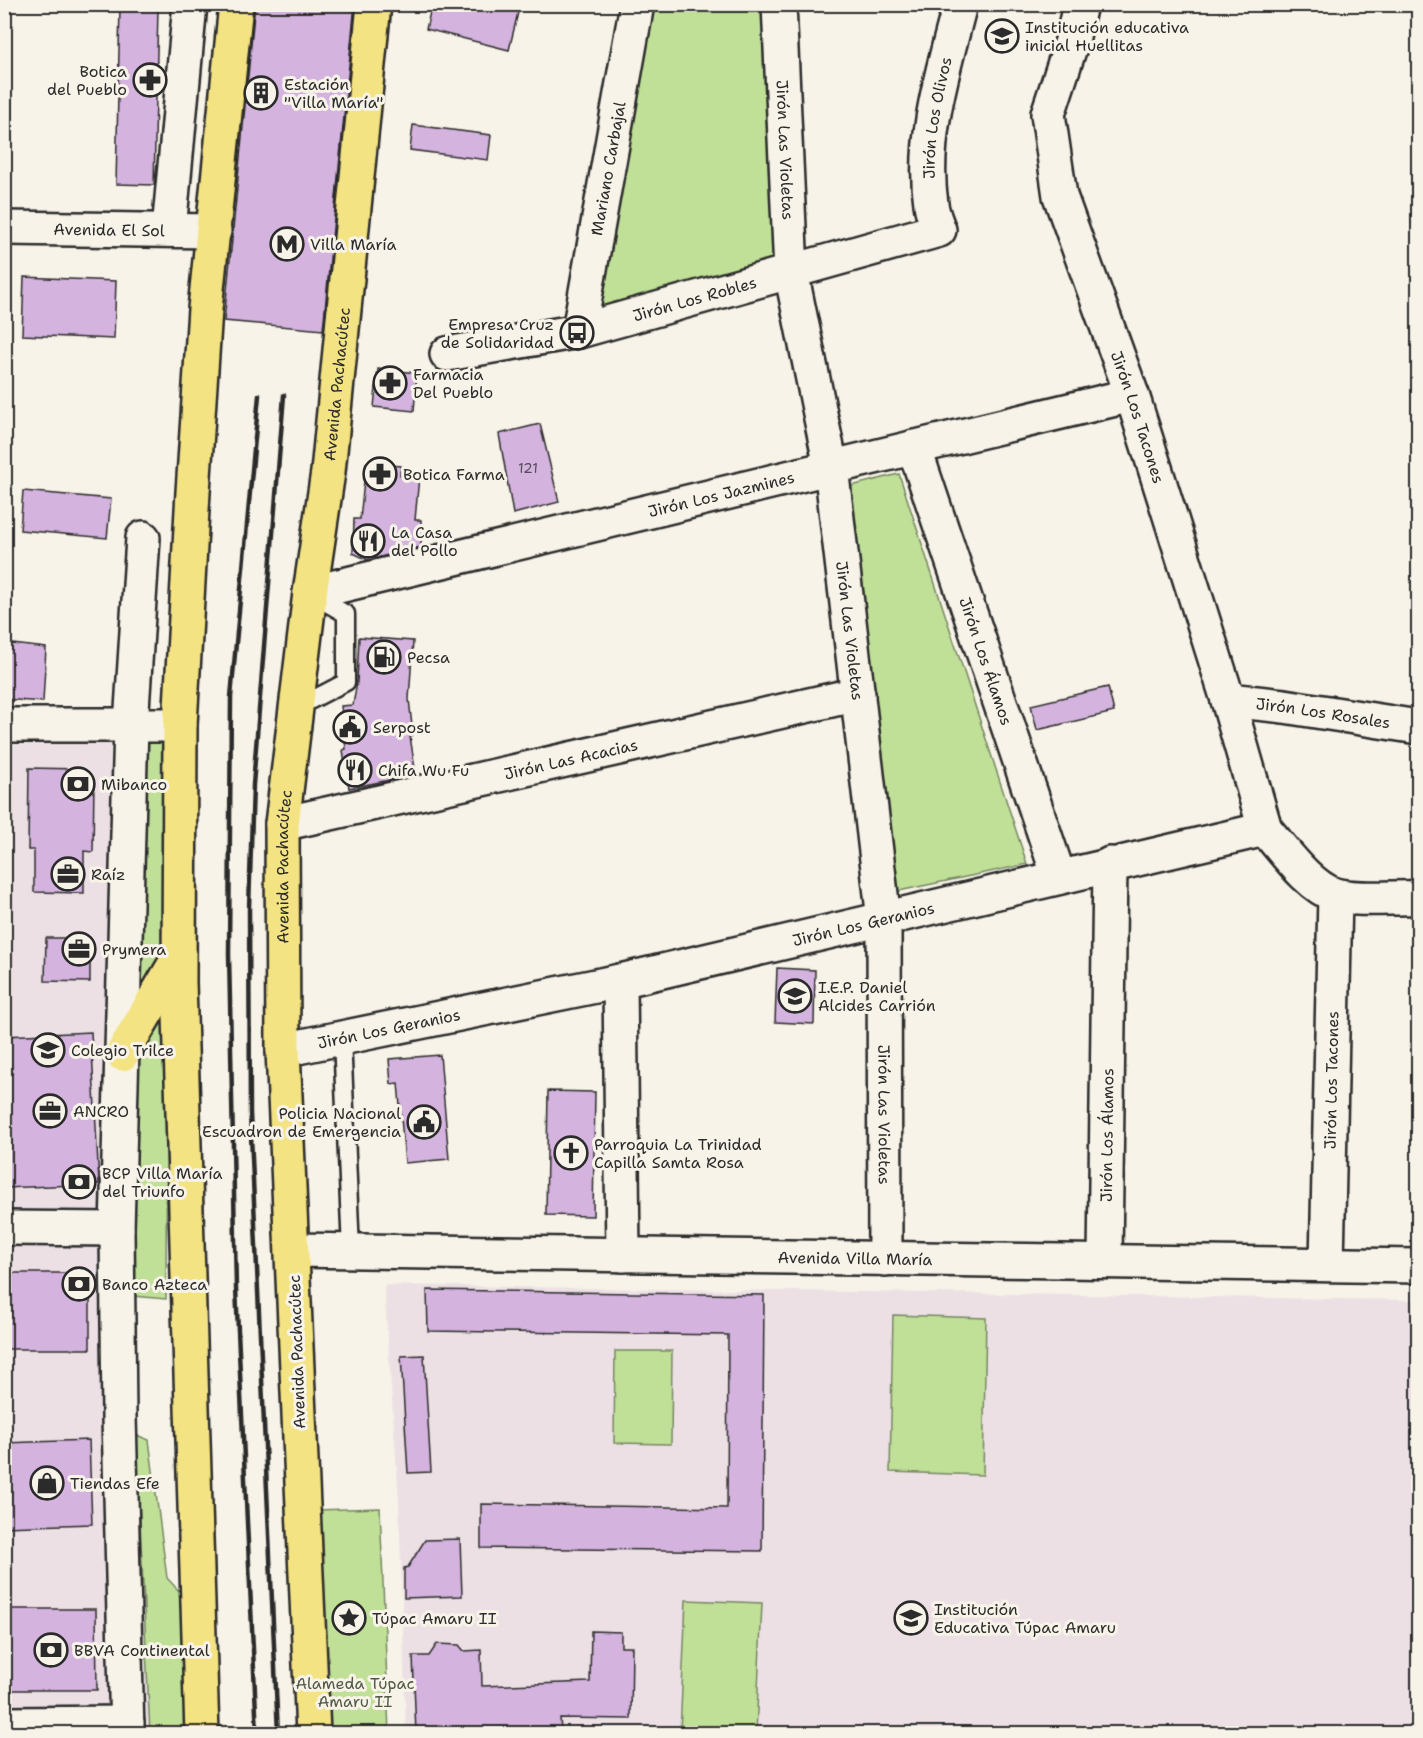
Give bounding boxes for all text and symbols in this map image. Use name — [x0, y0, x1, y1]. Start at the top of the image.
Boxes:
place label: Institución educativa inicial Huellitas — [1025, 17, 1189, 56]
school or university icon: Institución educativa inicial Huellitas — [984, 18, 1020, 54]
street label: Jirón Los Olivos — [918, 55, 956, 179]
place label: Botica del Pueblo — [47, 61, 127, 100]
pharmacy icon: Botica del Pueblo — [132, 62, 168, 98]
place label: Estación "Villa María" — [284, 74, 383, 113]
building icon: Estación "Villa María" — [243, 75, 279, 111]
street label: Jirón Las Violetas — [772, 79, 799, 220]
street label: Mariano Carbajal — [586, 100, 630, 237]
street label: Avenida El Sol — [53, 218, 165, 241]
metro station icon: Villa María — [269, 226, 305, 262]
place label: Villa María — [310, 234, 397, 255]
street label: Jirón Los Robles — [630, 271, 759, 326]
street label: Avenida Pachacútec — [319, 306, 355, 462]
place label: Empresa Cruz de Solidaridad — [441, 314, 554, 353]
bus stop icon: Empresa Cruz de Solidaridad — [559, 315, 595, 351]
street label: Jirón Los Tacones — [1106, 348, 1170, 486]
place label: Farmacia Del Pueblo — [413, 364, 493, 403]
pharmacy icon: Farmacia Del Pueblo — [372, 365, 408, 401]
pharmacy icon: Botica Farma — [362, 456, 398, 492]
house number: 121 — [518, 459, 538, 477]
place label: Botica Farma — [403, 464, 505, 485]
street label: Jirón Los Jazmines — [646, 466, 797, 522]
place label: La Casa del Pollo — [391, 522, 458, 561]
restaurant icon: La Casa del Pollo — [350, 523, 386, 559]
street label: Jirón Las Violetas — [832, 560, 869, 701]
street label: Jirón Los Álamos — [955, 594, 1018, 728]
fuel station icon: Pecsa — [366, 639, 402, 675]
place label: Pecsa — [407, 647, 450, 668]
street label: Jirón Los Rosales — [1255, 693, 1392, 733]
public building icon: Serpost — [332, 709, 368, 745]
place label: Serpost — [373, 717, 431, 738]
street label: Jirón Las Acacias — [502, 734, 640, 784]
restaurant icon: Chifa Wu Fu — [337, 752, 373, 788]
place label: Chifa Wu Fu — [378, 760, 469, 781]
bank icon: Mibanco — [60, 766, 96, 802]
place label: Mibanco — [101, 774, 167, 795]
street label: Avenida Pachacútec — [271, 789, 297, 944]
office icon: Raíz — [50, 856, 86, 892]
place label: Raíz — [91, 864, 125, 885]
street label: Jirón Los Geranios — [790, 897, 937, 951]
office icon: Prymera — [61, 931, 97, 967]
place label: Prymera — [102, 939, 166, 960]
place label: I.E.P. Daniel Alcides Carrión — [818, 977, 936, 1016]
school or university icon: I.E.P. Daniel Alcides Carrión — [777, 978, 813, 1014]
street label: Jirón Los Geranios — [315, 1003, 462, 1053]
street label: Jirón Los Tacones — [1319, 1011, 1343, 1149]
school or university icon: Colegio Trilce — [30, 1032, 66, 1068]
place label: Colegio Trilce — [71, 1040, 174, 1061]
street label: Jirón Las Violetas — [874, 1044, 895, 1185]
street label: Jirón Los Álamos — [1095, 1068, 1118, 1202]
office icon: ANCRO — [32, 1093, 68, 1129]
place label: ANCRO — [73, 1101, 129, 1122]
place label: Policia Nacional Escuadron de Emergencia — [202, 1103, 401, 1142]
public building icon: Policia Nacional Escuadron de Emergencia — [406, 1104, 442, 1140]
place label: Parroquia La Trinidad Capilla Samta Rosa — [594, 1134, 762, 1173]
church icon: Parroquia La Trinidad Capilla Samta Rosa — [553, 1135, 589, 1171]
place label: BCP Villa María del Triunfo — [102, 1163, 222, 1202]
bank icon: BCP Villa María del Triunfo — [61, 1164, 97, 1200]
street label: Avenida Villa María — [777, 1246, 932, 1270]
bank icon: Banco Azteca — [61, 1266, 97, 1302]
place label: Banco Azteca — [102, 1274, 207, 1295]
street label: Avenida Pachacútec — [284, 1275, 310, 1429]
shop icon: Tiendas Efe — [29, 1465, 65, 1501]
place label: Tiendas Efe — [70, 1473, 160, 1494]
place label: Institución Educativa Túpac Amaru — [934, 1599, 1116, 1638]
place icon: Túpac Amaru II — [331, 1600, 367, 1636]
school or university icon: Institución Educativa Túpac Amaru — [893, 1600, 929, 1636]
place label: Túpac Amaru II — [372, 1608, 497, 1629]
bank icon: BBVA Continental — [33, 1632, 69, 1668]
place label: BBVA Continental — [74, 1640, 210, 1661]
park label: Alameda Túpac Amaru II — [295, 1673, 415, 1712]

